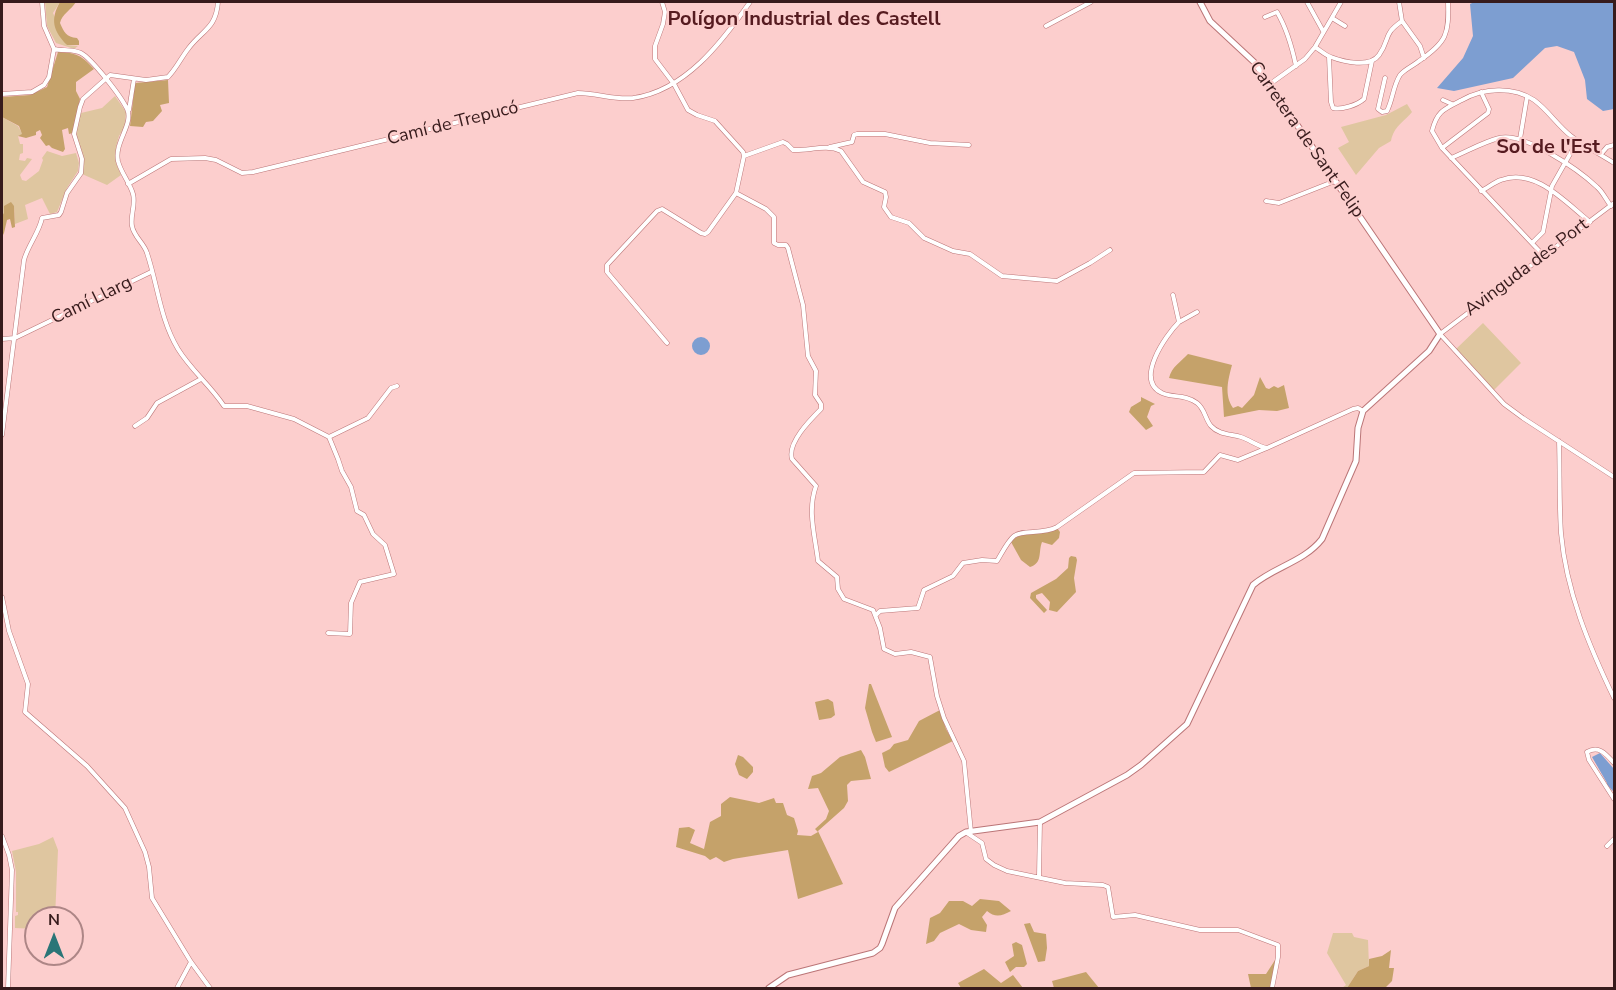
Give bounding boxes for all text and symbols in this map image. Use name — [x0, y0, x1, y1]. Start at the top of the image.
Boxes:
district label: Polígon Industrial des Castell — [667, 8, 941, 32]
street label: Carretera de Sant Felip — [1244, 58, 1368, 222]
street label: Camí de Trepucó — [385, 97, 521, 151]
district label: Sol de l'Est — [1496, 136, 1600, 160]
street label: Avinguda des Port — [1461, 214, 1593, 322]
street label: Camí Llarg — [48, 272, 136, 330]
north arrow — [24, 906, 84, 966]
text: N — [48, 909, 60, 931]

